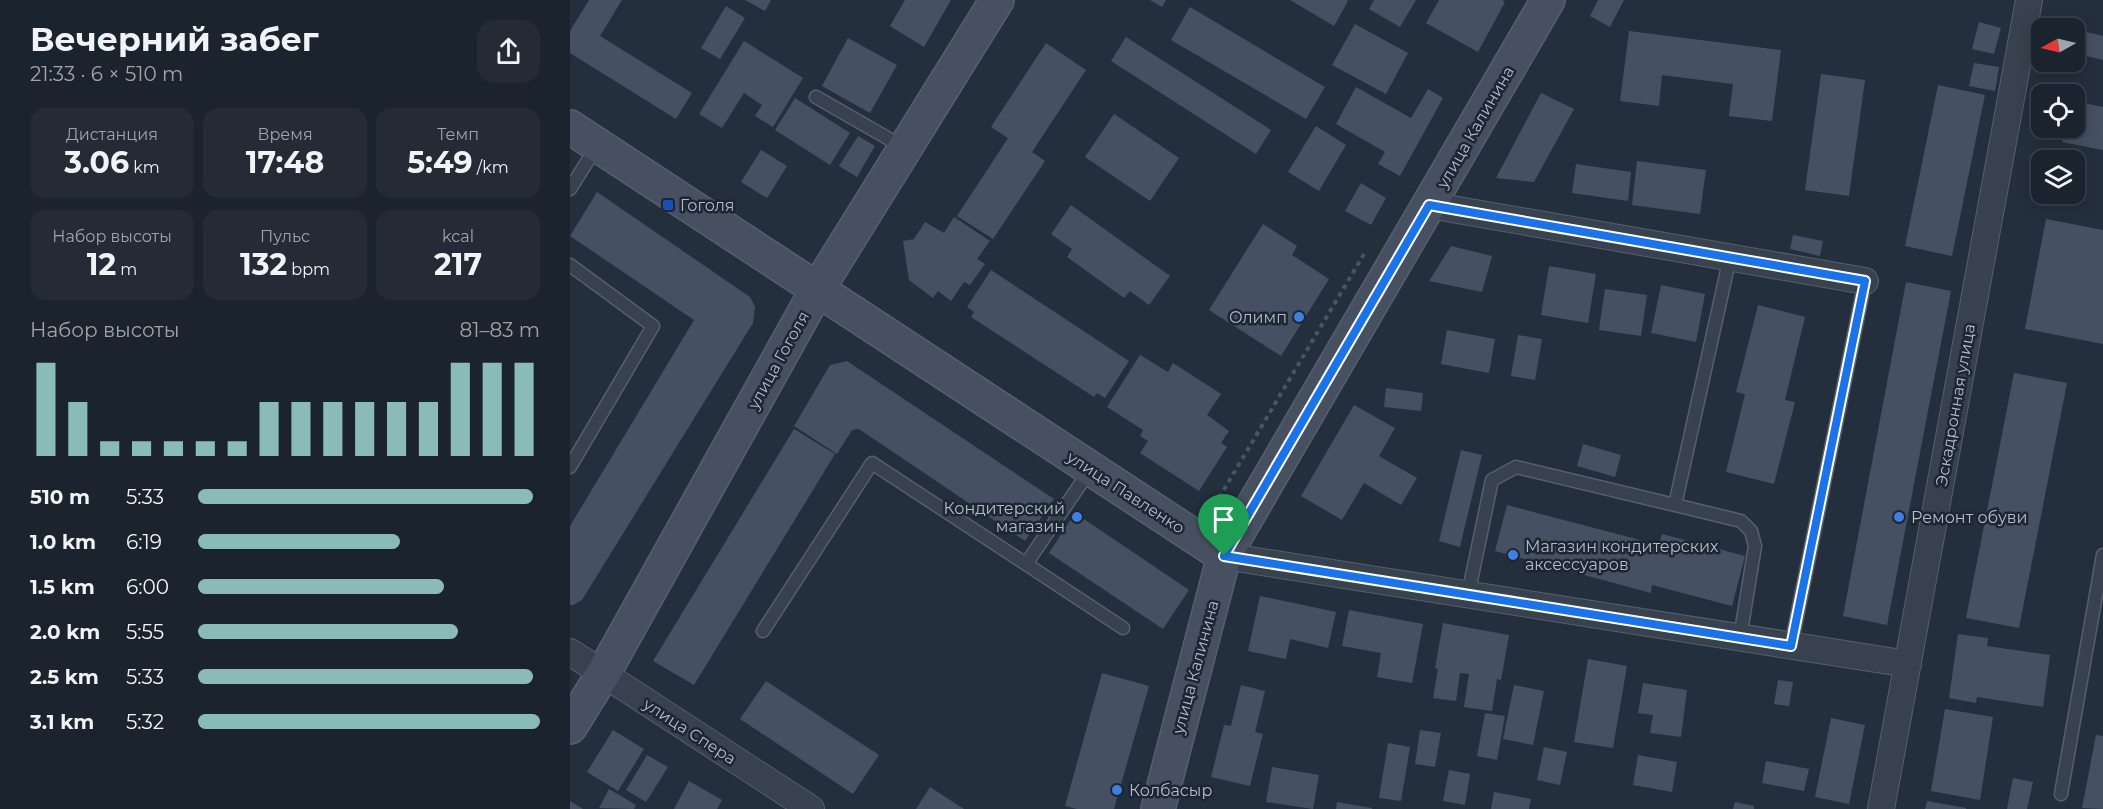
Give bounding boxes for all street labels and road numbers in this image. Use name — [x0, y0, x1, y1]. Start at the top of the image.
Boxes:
street label: улица Калинина — [1432, 63, 1518, 192]
street label: улица Гоголя — [743, 308, 813, 413]
street label: Эскадронная улица — [1932, 322, 1979, 488]
street label: улица Павленко — [1063, 447, 1188, 538]
street label: улица Калинина — [1168, 598, 1222, 737]
street label: улица Спера — [639, 694, 740, 768]

